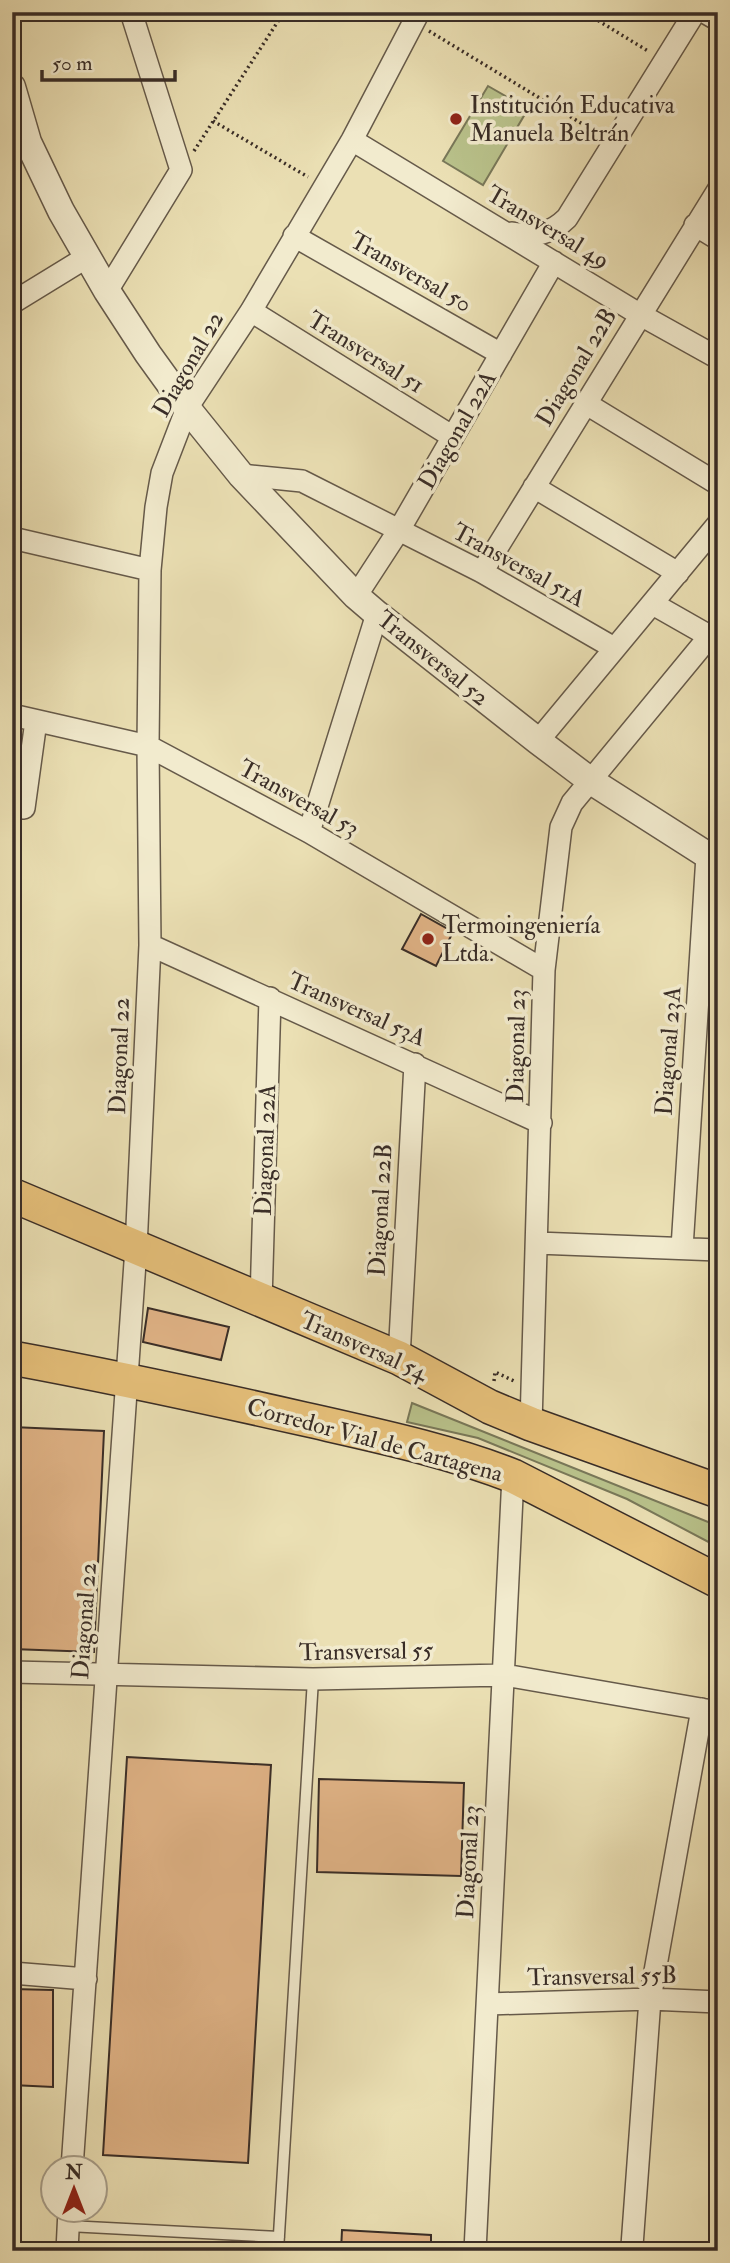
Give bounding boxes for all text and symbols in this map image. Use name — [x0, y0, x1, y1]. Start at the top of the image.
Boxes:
scale bar — [42, 38, 175, 82]
text: 50 m — [52, 50, 93, 77]
place label: Institución Educativa Manuela Beltrán — [470, 90, 676, 149]
marker: Institución Educativa Manuela Beltrán — [448, 111, 464, 127]
street label: Transversal 49 — [481, 179, 615, 276]
street label: Transversal 50 — [344, 225, 477, 320]
street label: Diagonal 22B — [529, 302, 624, 432]
street label: Transversal 51 — [301, 304, 430, 401]
street label: Diagonal 22 — [146, 306, 231, 423]
street label: Diagonal 22A — [411, 365, 504, 495]
street label: Transversal 51A — [447, 516, 591, 615]
street label: Transversal 52 — [370, 604, 495, 713]
street label: Transversal 53 — [233, 753, 364, 844]
place label: Termoingeniería Ltda. — [442, 910, 601, 969]
marker: Termoingeniería Ltda. — [420, 931, 436, 947]
street label: Transversal 53A — [283, 965, 431, 1054]
street label: Diagonal 23A — [649, 985, 688, 1117]
street label: Diagonal 23 — [500, 989, 533, 1103]
street label: Diagonal 22 — [102, 997, 137, 1115]
street label: Diagonal 22A — [248, 1083, 283, 1217]
street label: Diagonal 22B — [362, 1143, 399, 1277]
street label: Transversal 54 — [295, 1305, 433, 1389]
street label: Corredor Vial de Cartagena — [244, 1391, 507, 1490]
street label: Diagonal 22 — [65, 1562, 104, 1680]
street label: Transversal 55 — [299, 1635, 434, 1668]
street label: Diagonal 23 — [450, 1804, 487, 1920]
street label: Transversal 55B — [527, 1960, 677, 1993]
north arrow — [38, 2154, 108, 2224]
text: N — [64, 2161, 83, 2185]

